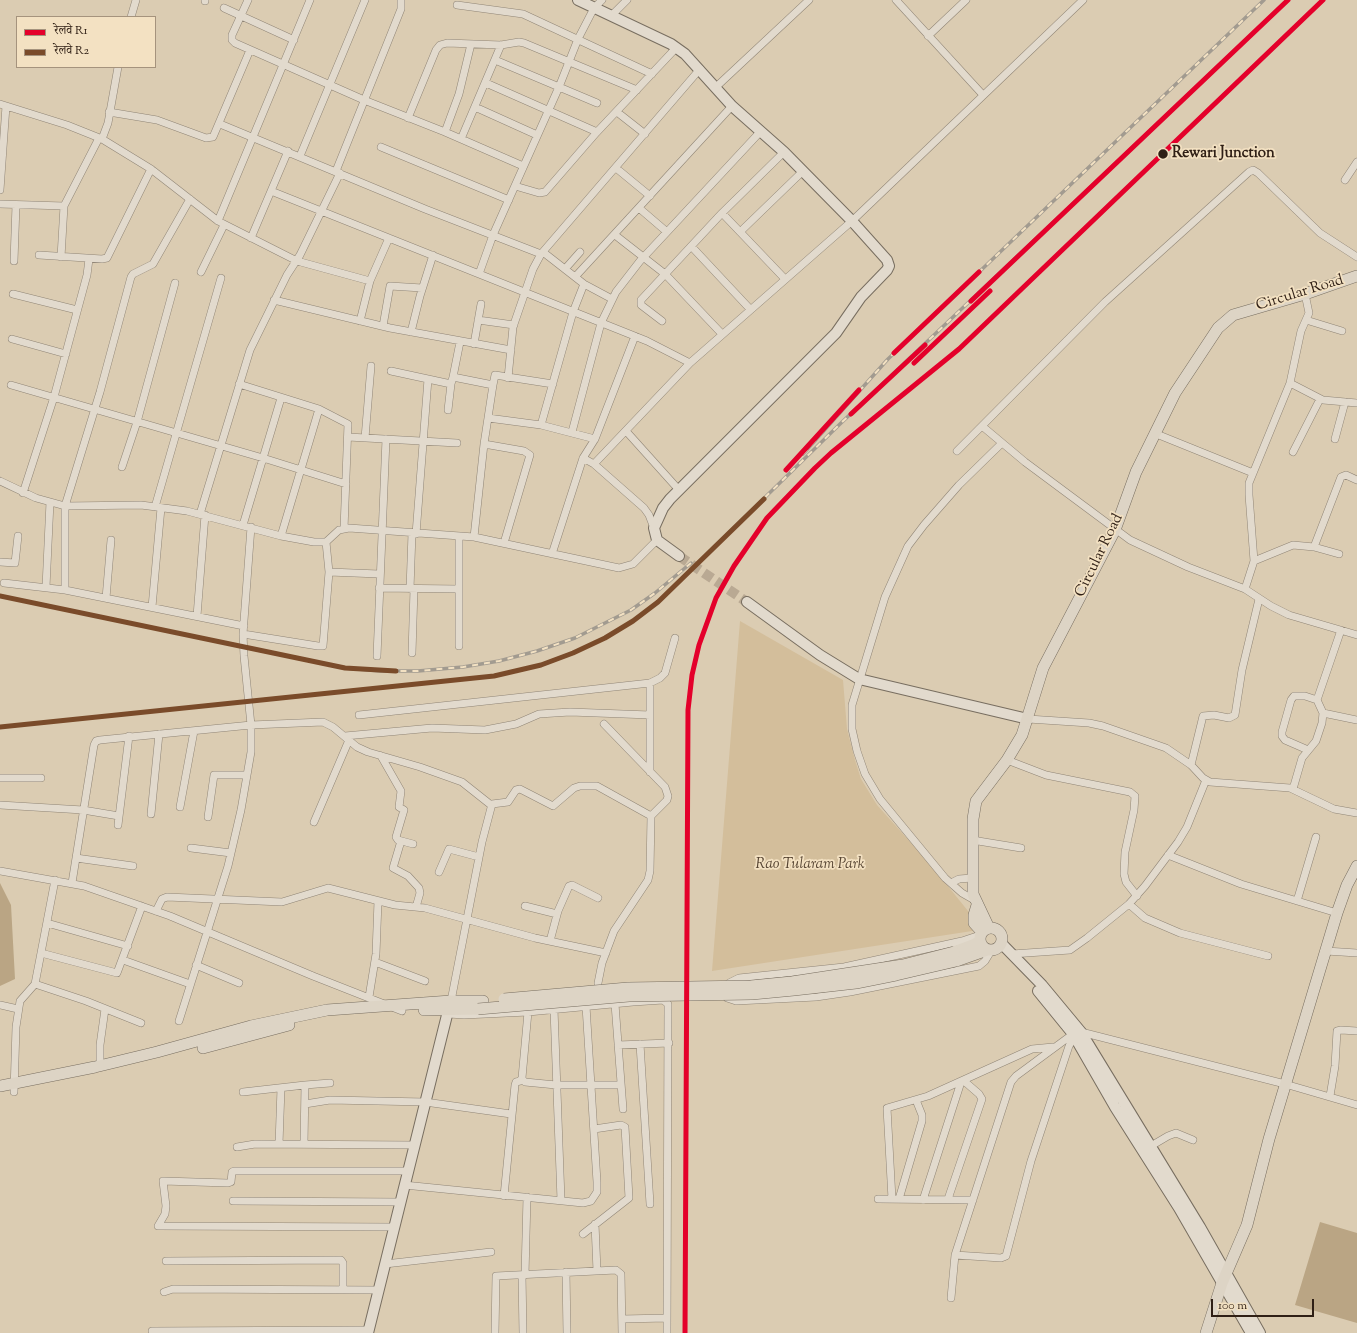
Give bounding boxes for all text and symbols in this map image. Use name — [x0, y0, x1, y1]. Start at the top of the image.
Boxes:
legend — [16, 16, 156, 68]
text: रेलवे R1 — [54, 22, 88, 40]
text: रेलवे R2 — [54, 42, 89, 60]
place label: Rewari Junction — [1172, 145, 1275, 163]
marker: Rewari Junction — [1156, 147, 1170, 161]
street label: Circular Road — [1254, 272, 1346, 316]
street label: Circular Road — [1072, 511, 1128, 601]
park label: Rao Tularam Park — [756, 856, 864, 874]
scale bar — [1213, 1291, 1316, 1317]
text: 100 m — [1218, 1297, 1247, 1315]

